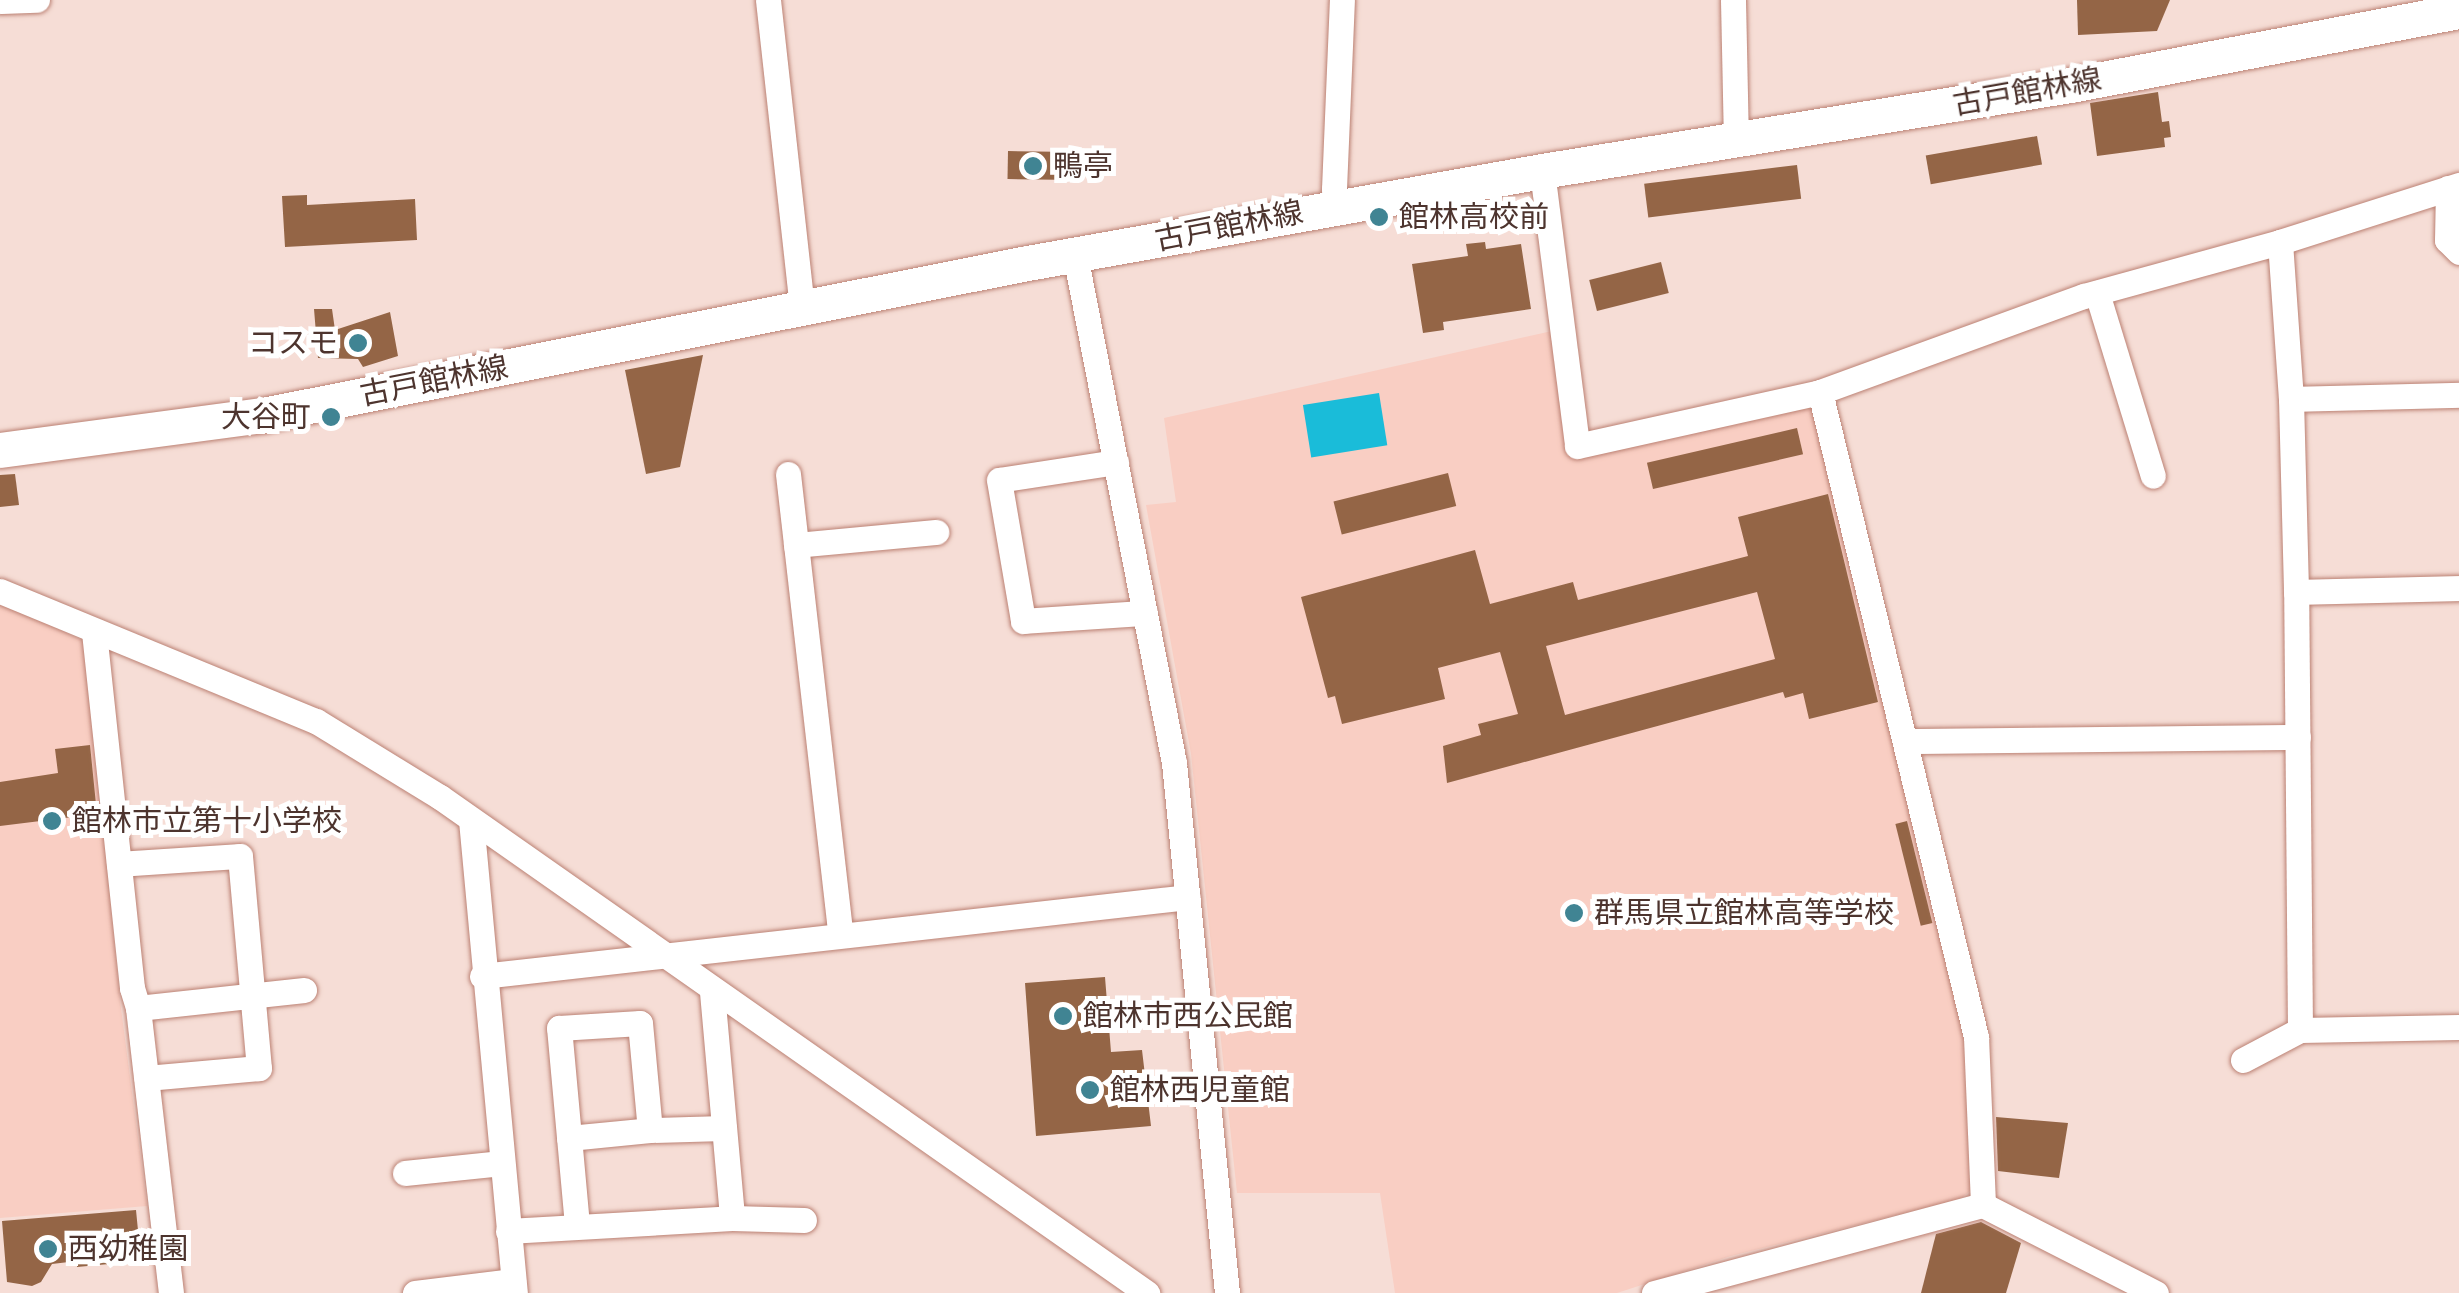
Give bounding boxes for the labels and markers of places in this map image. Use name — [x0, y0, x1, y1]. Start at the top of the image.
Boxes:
place label: 鴨亭 — [1053, 148, 1113, 184]
marker: 鴨亭 — [1022, 155, 1044, 177]
place label: 館林高校前 — [1399, 199, 1549, 235]
marker: 館林高校前 — [1368, 206, 1390, 228]
place label: コスモ — [248, 325, 338, 361]
marker: コスモ — [347, 332, 369, 354]
place label: 大谷町 — [221, 399, 311, 435]
marker: 大谷町 — [320, 406, 342, 428]
place label: 館林市立第十小学校 — [72, 803, 342, 839]
marker: 館林市立第十小学校 — [41, 810, 63, 832]
place label: 群馬県立館林高等学校 — [1594, 895, 1894, 931]
marker: 群馬県立館林高等学校 — [1563, 902, 1585, 924]
place label: 館林市西公民館 — [1083, 998, 1293, 1034]
marker: 館林市西公民館 — [1052, 1005, 1074, 1027]
place label: 館林西児童館 — [1110, 1072, 1290, 1108]
marker: 館林西児童館 — [1079, 1079, 1101, 1101]
place label: 西幼稚園 — [68, 1231, 188, 1267]
marker: 西幼稚園 — [37, 1238, 59, 1260]

